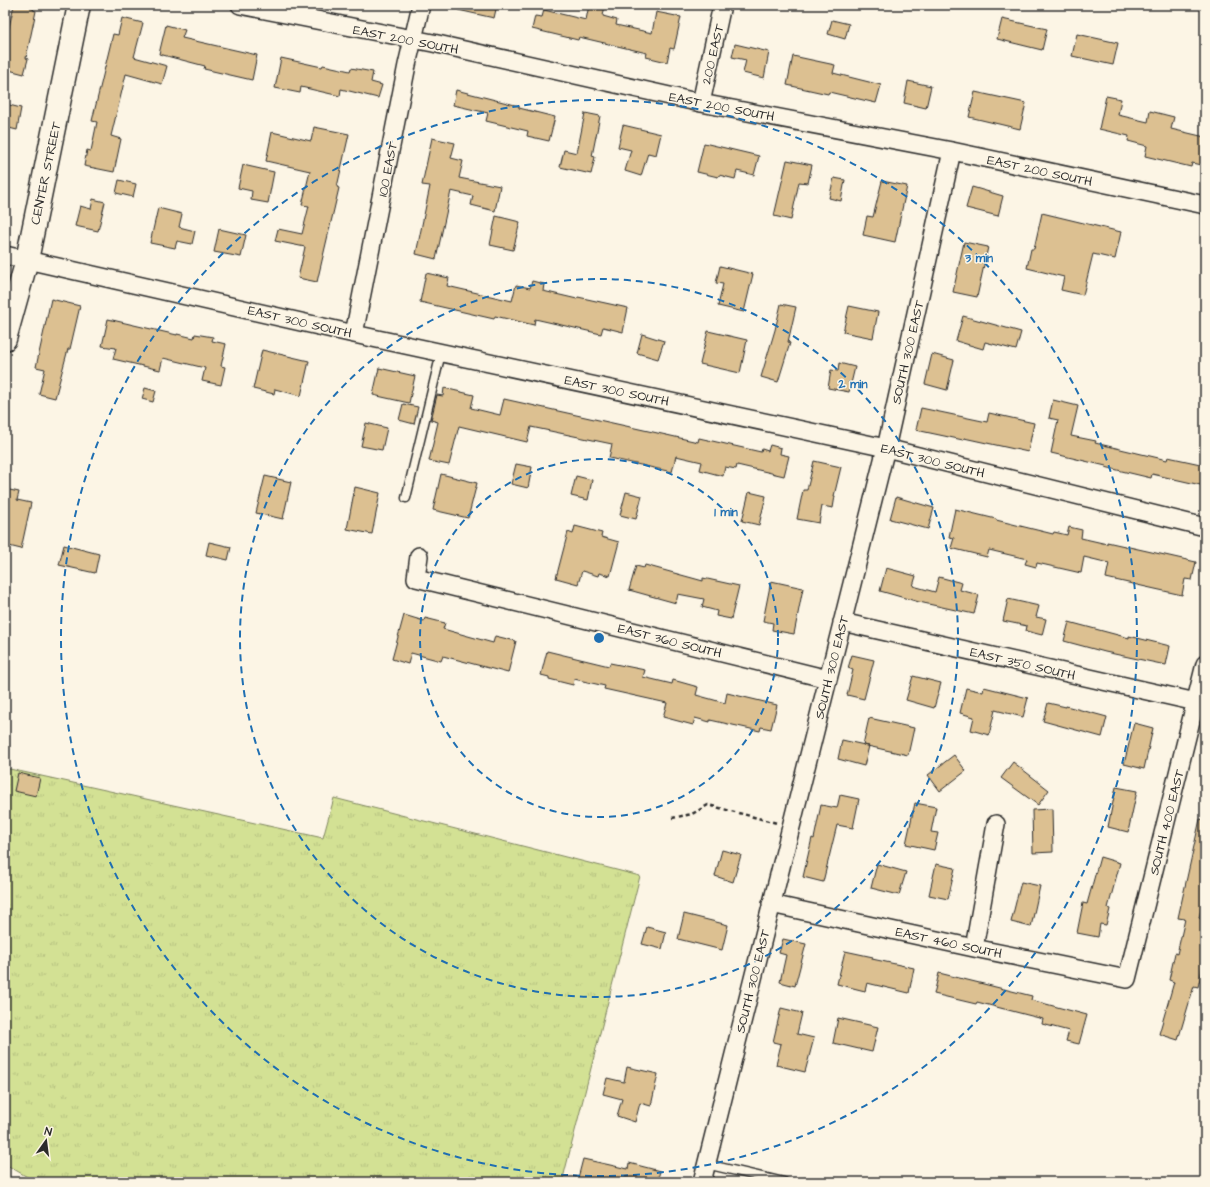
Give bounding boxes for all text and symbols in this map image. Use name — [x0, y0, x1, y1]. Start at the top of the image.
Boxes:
street label: EAST 200 SOUTH — [352, 21, 460, 59]
street label: 200 EAST — [697, 21, 729, 86]
street label: EAST 200 SOUTH — [668, 88, 776, 126]
street label: CENTER STREET — [26, 119, 66, 226]
street label: 100 EAST — [374, 139, 402, 198]
street label: EAST 200 SOUTH — [986, 151, 1094, 191]
text: 3 min — [964, 250, 993, 267]
street label: SOUTH 300 EAST — [887, 298, 929, 406]
street label: EAST 300 SOUTH — [246, 301, 354, 343]
street label: EAST 300 SOUTH — [563, 371, 671, 411]
text: 2 min — [838, 376, 867, 393]
street label: EAST 300 SOUTH — [879, 439, 987, 483]
text: 1 min — [714, 504, 738, 521]
street label: SOUTH 300 EAST — [810, 613, 854, 721]
street label: EAST 360 SOUTH — [616, 619, 724, 663]
centre of rings — [592, 631, 606, 645]
street label: EAST 350 SOUTH — [968, 643, 1077, 685]
street label: SOUTH 400 EAST — [1145, 767, 1189, 877]
street label: EAST 460 SOUTH — [894, 923, 1004, 963]
street label: SOUTH 300 EAST — [731, 927, 775, 1035]
north arrow — [26, 1121, 66, 1161]
text: N — [43, 1124, 54, 1140]

